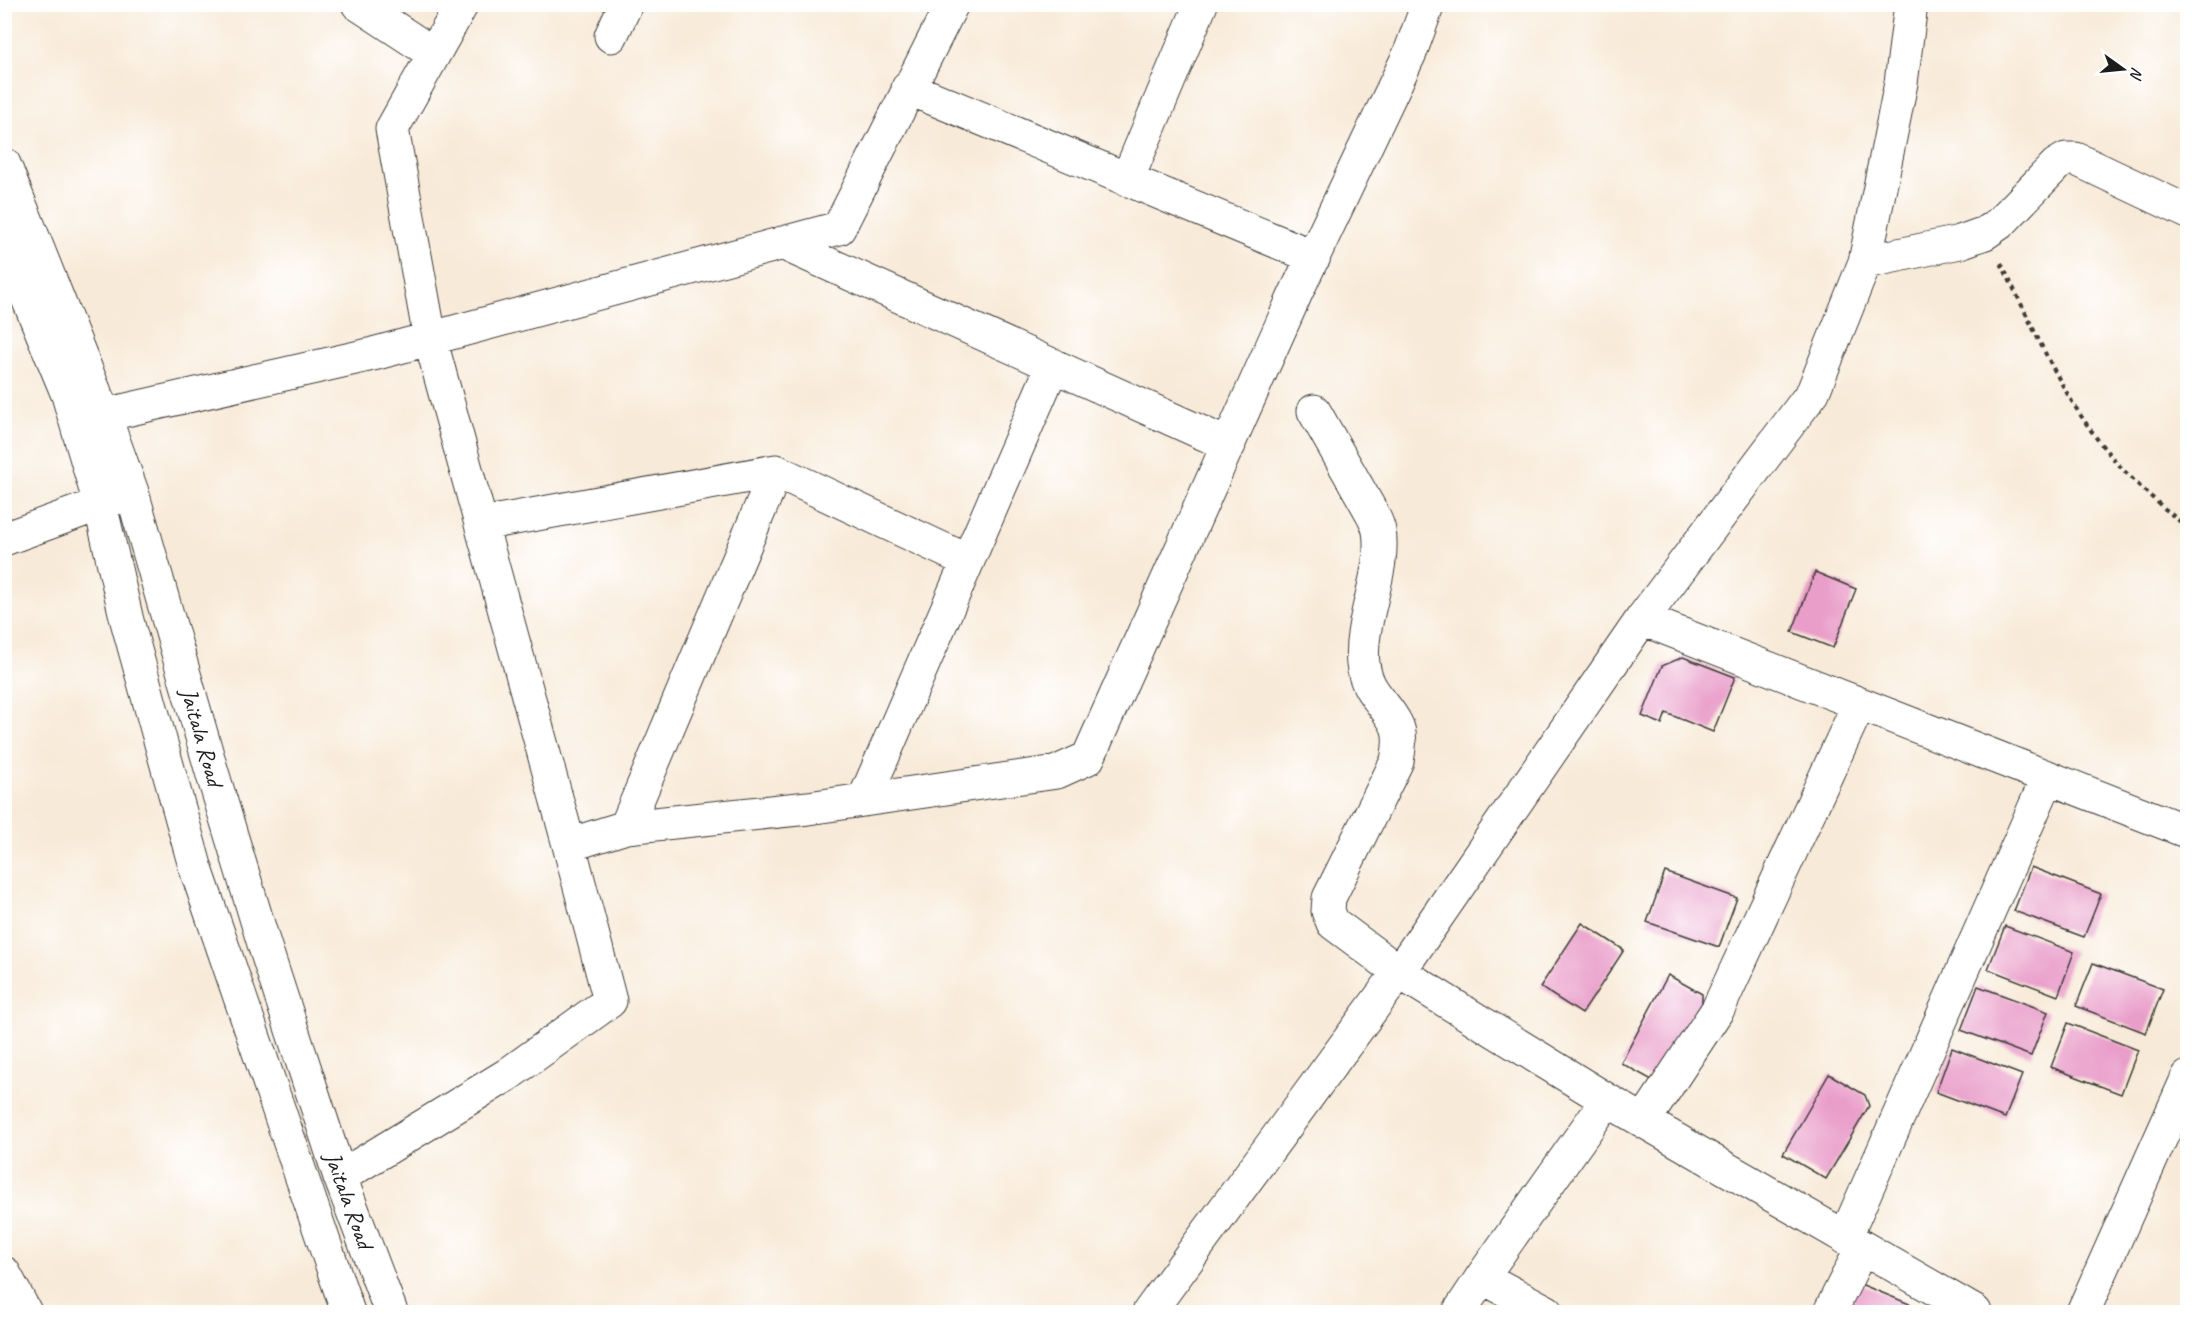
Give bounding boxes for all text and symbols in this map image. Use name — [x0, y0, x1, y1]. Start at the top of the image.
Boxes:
north arrow — [2093, 39, 2153, 99]
text: N — [2125, 65, 2147, 83]
street label: Jaitala Road — [173, 684, 231, 793]
street label: Jaitala Road — [317, 1147, 382, 1256]

